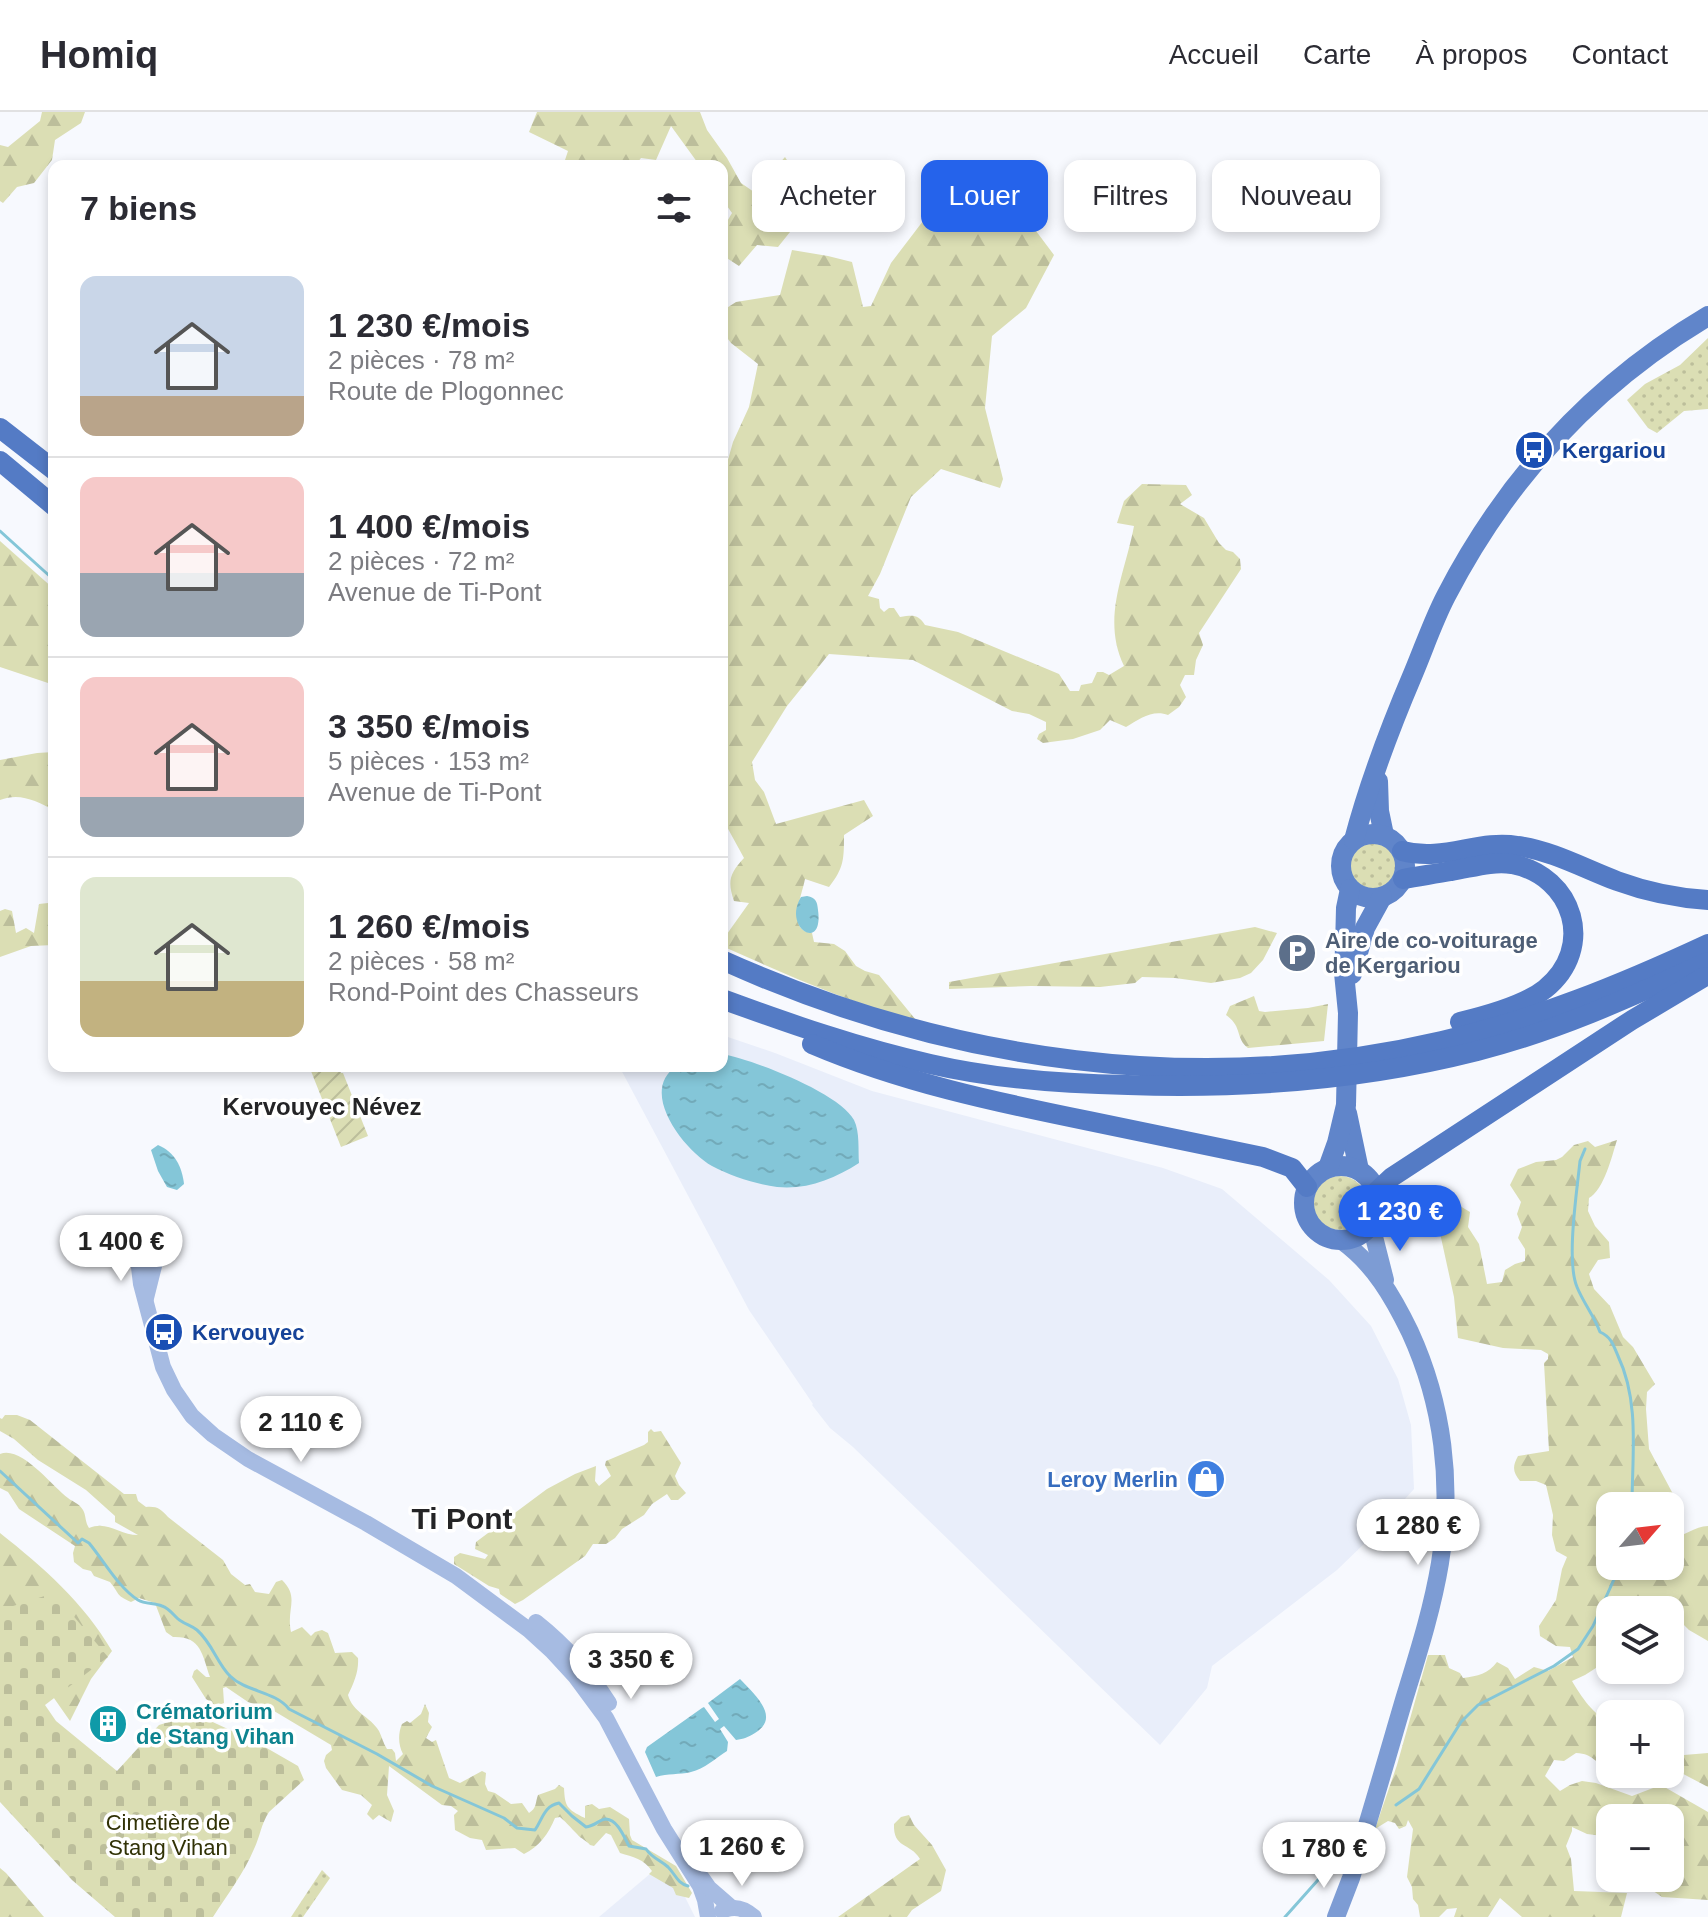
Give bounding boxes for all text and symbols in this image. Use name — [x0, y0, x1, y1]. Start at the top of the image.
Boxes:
text: Homiq — [40, 34, 158, 76]
text: Accueil — [1169, 39, 1259, 70]
text: Carte — [1303, 39, 1371, 70]
text: À propos — [1415, 39, 1528, 70]
text: Contact — [1572, 39, 1668, 70]
chip: Acheter — [752, 160, 905, 232]
chip: Louer — [921, 160, 1048, 232]
chip: Filtres — [1064, 160, 1196, 232]
chip: Nouveau — [1212, 160, 1380, 232]
icon: filters — [652, 186, 696, 230]
text: 7 biens — [80, 189, 197, 227]
text: 1 230 €/mois — [328, 306, 530, 344]
icon: home — [144, 308, 240, 404]
text: 2 pièces · 78 m² — [328, 345, 514, 375]
text: Route de Plogonnec — [328, 376, 564, 406]
bus stop icon: Kergariou — [1513, 429, 1555, 471]
place label: Kergariou — [1562, 438, 1666, 463]
text: 1 400 €/mois — [328, 507, 530, 545]
icon: home — [144, 509, 240, 605]
text: 2 pièces · 72 m² — [328, 546, 514, 576]
text: Avenue de Ti-Pont — [328, 577, 541, 607]
text: 3 350 €/mois — [328, 707, 530, 745]
icon: home — [144, 709, 240, 805]
text: 5 pièces · 153 m² — [328, 746, 529, 776]
text: Avenue de Ti-Pont — [328, 777, 541, 807]
text: 1 260 €/mois — [328, 907, 530, 945]
icon: home — [144, 909, 240, 1005]
place label: Aire de co-voiturage de Kergariou — [1325, 928, 1538, 978]
parking icon: Aire de co-voiturage de Kergariou — [1276, 932, 1318, 974]
text: 2 pièces · 58 m² — [328, 946, 514, 976]
text: Rond-Point des Chasseurs — [328, 977, 639, 1007]
district label: Kervouyec Névez — [223, 1093, 421, 1120]
pin: 1 230 € — [1326, 1185, 1474, 1253]
text: 1 230 € — [1357, 1196, 1443, 1226]
pin: 1 400 € — [47, 1215, 195, 1283]
text: 1 400 € — [78, 1226, 164, 1256]
bus stop icon: Kervouyec — [143, 1311, 185, 1353]
place label: Kervouyec — [192, 1320, 305, 1345]
pin: 2 110 € — [227, 1396, 375, 1464]
text: 2 110 € — [258, 1407, 344, 1437]
shop icon: Leroy Merlin — [1185, 1458, 1227, 1500]
place label: Leroy Merlin — [1047, 1467, 1178, 1492]
north arrow — [1596, 1492, 1684, 1580]
map controls — [1596, 1492, 1684, 1892]
pin: 1 280 € — [1344, 1499, 1492, 1567]
district label: Ti Pont — [411, 1502, 513, 1535]
text: 1 280 € — [1375, 1510, 1461, 1540]
button: layers — [1596, 1596, 1684, 1684]
pin: 3 350 € — [557, 1633, 705, 1701]
text: 3 350 € — [588, 1644, 674, 1674]
place label: Crématorium de Stang Vihan — [136, 1699, 295, 1749]
button: + — [1596, 1700, 1684, 1788]
building icon: Crématorium de Stang Vihan — [87, 1703, 129, 1745]
button: − — [1596, 1804, 1684, 1892]
park label: Cimetière de Stang Vihan — [106, 1810, 230, 1860]
pin: 1 260 € — [668, 1820, 816, 1888]
pin: 1 780 € — [1250, 1822, 1398, 1890]
text: 1 260 € — [699, 1831, 785, 1861]
text: 1 780 € — [1281, 1833, 1367, 1863]

